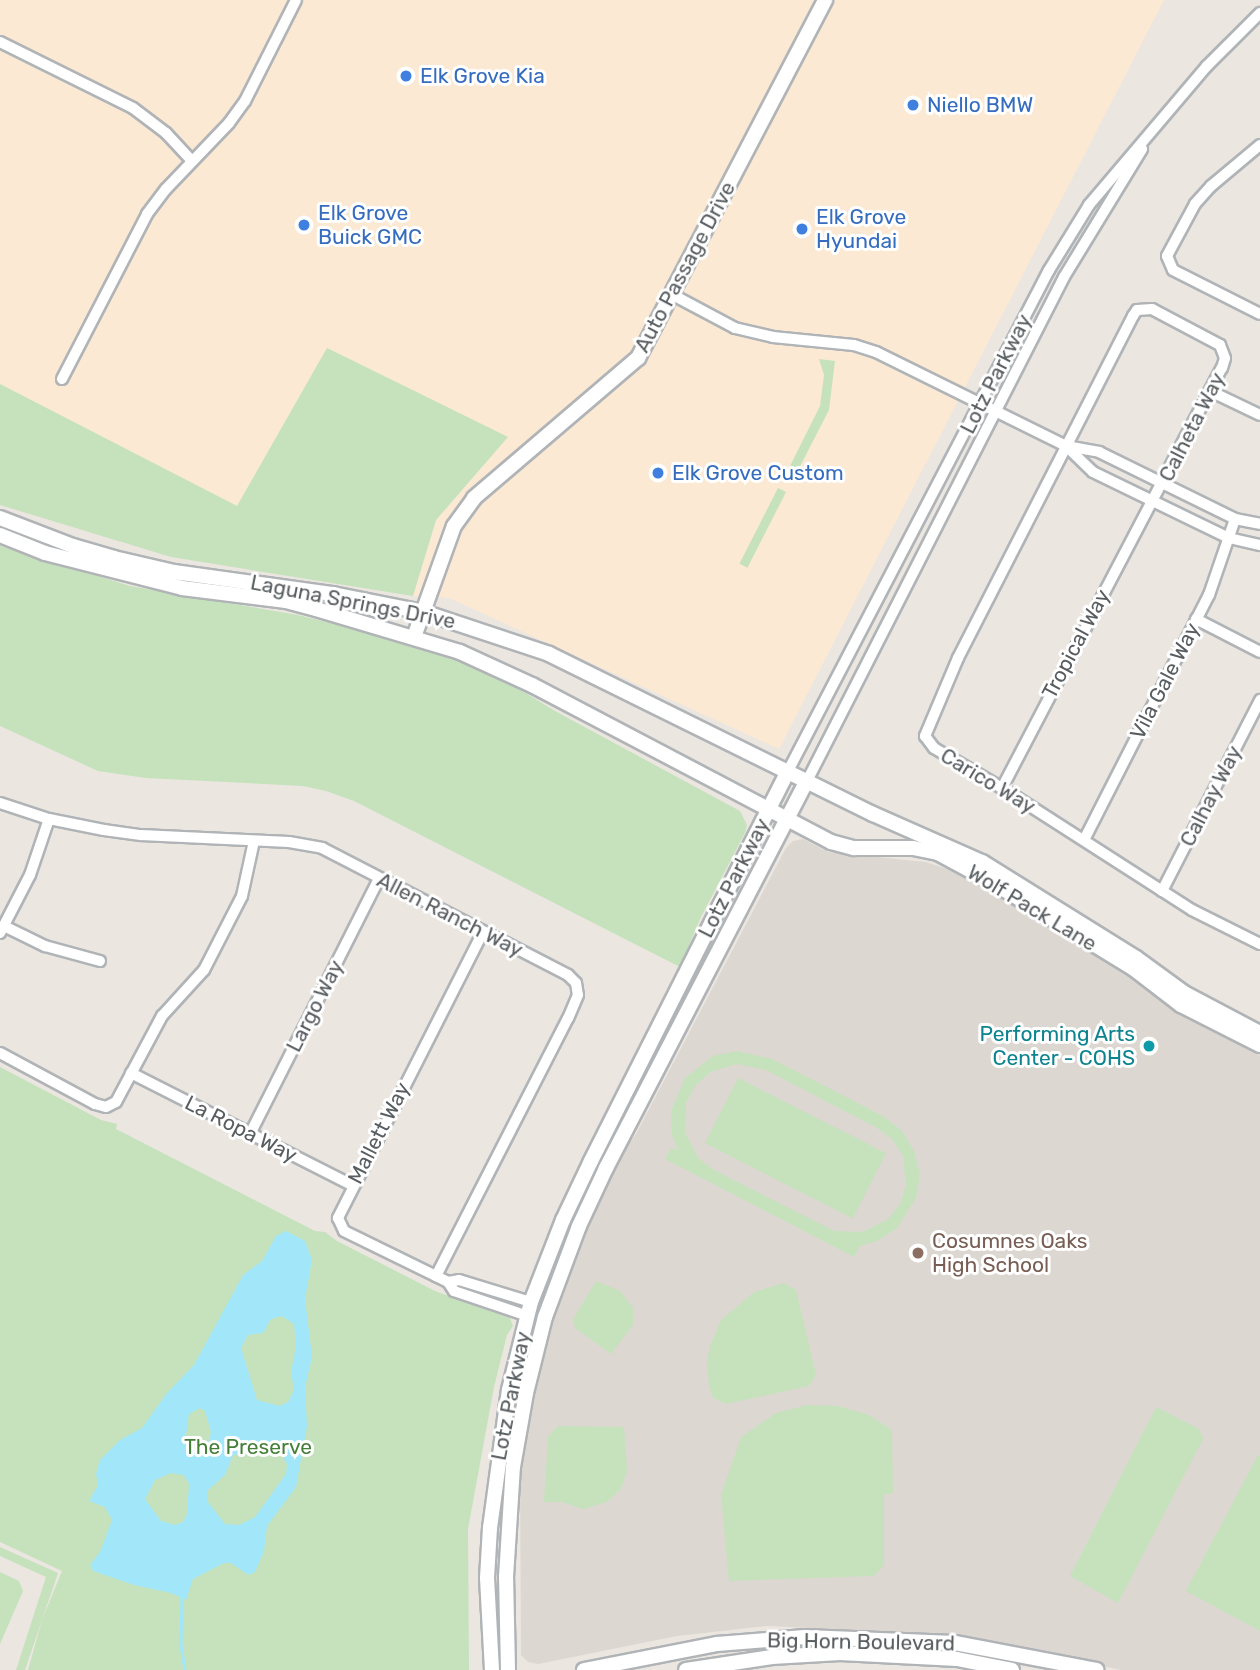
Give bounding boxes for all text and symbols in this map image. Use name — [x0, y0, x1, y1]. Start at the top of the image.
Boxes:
place label: Elk Grove Kia — [420, 63, 545, 89]
marker: Elk Grove Kia — [398, 68, 414, 84]
place label: Niello BMW — [927, 92, 1033, 118]
marker: Niello BMW — [905, 97, 921, 113]
street label: Auto Passage Drive — [629, 177, 741, 357]
place label: Elk Grove Buick GMC — [318, 200, 422, 250]
place label: Elk Grove Hyundai — [816, 204, 907, 254]
marker: Elk Grove Buick GMC — [296, 217, 312, 233]
marker: Elk Grove Hyundai — [794, 221, 810, 237]
street label: Lotz Parkway — [955, 310, 1037, 438]
street label: Calheta Way — [1154, 368, 1230, 486]
place label: Elk Grove Custom — [672, 460, 844, 486]
marker: Elk Grove Custom — [650, 465, 666, 481]
street label: Laguna Springs Drive — [248, 570, 458, 634]
street label: Tropical Way — [1037, 585, 1115, 703]
street label: Vila Gale Way — [1125, 618, 1205, 744]
street label: Calhay Way — [1175, 741, 1247, 851]
street label: Carico Way — [936, 743, 1040, 819]
street label: Lotz Parkway — [693, 814, 775, 942]
street label: Wolf Pack Lane — [962, 859, 1102, 957]
street label: Allen Ranch Way — [373, 867, 527, 963]
street label: Largo Way — [281, 956, 349, 1056]
place label: Performing Arts Center - COHS — [979, 1021, 1135, 1071]
marker: Performing Arts Center - COHS — [1141, 1038, 1157, 1054]
street label: Mallett Way — [343, 1078, 415, 1188]
street label: La Ropa Way — [181, 1090, 301, 1168]
place label: Cosumnes Oaks High School — [932, 1228, 1088, 1278]
marker: Cosumnes Oaks High School — [910, 1245, 926, 1261]
street label: Lotz Parkway — [486, 1329, 536, 1463]
park label: The Preserve — [184, 1434, 312, 1460]
street label: Big Horn Boulevard — [767, 1628, 955, 1656]

